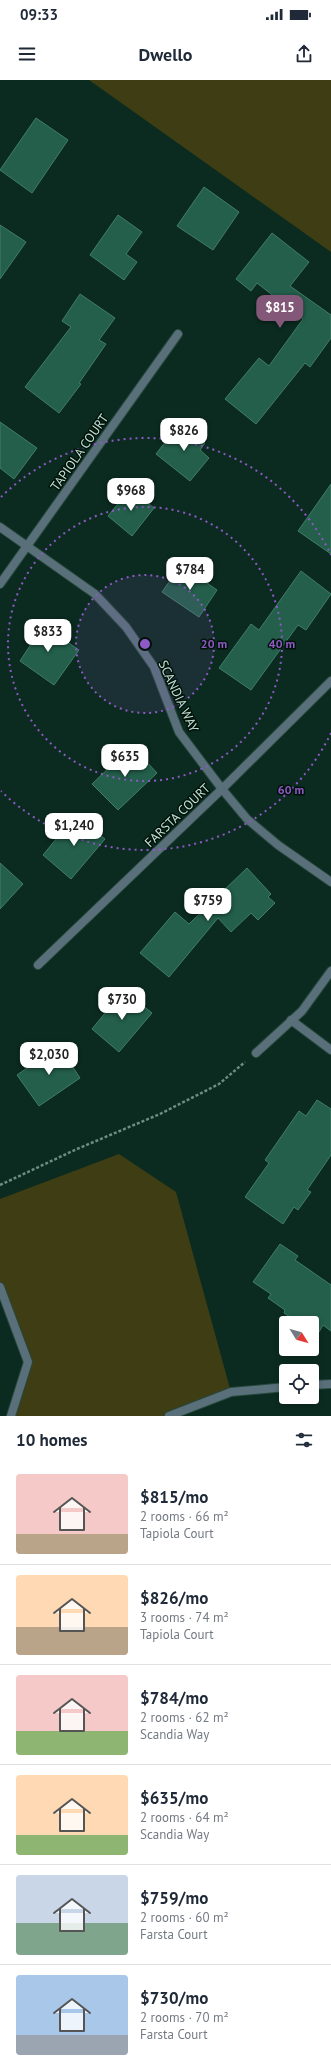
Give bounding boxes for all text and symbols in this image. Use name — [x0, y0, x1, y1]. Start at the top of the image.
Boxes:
text: 09:33 — [20, 5, 58, 24]
icon: menu — [16, 43, 38, 65]
text: Dwello — [139, 43, 192, 66]
icon: share — [293, 43, 315, 65]
pin: $815 — [256, 295, 304, 329]
text: $815 — [265, 299, 295, 316]
street label: TAPIOLA COURT — [47, 411, 112, 494]
pin: $826 — [160, 418, 208, 452]
text: $826 — [169, 422, 199, 439]
pin: $968 — [107, 478, 155, 512]
text: $968 — [116, 482, 146, 499]
pin: $784 — [166, 557, 214, 591]
text: $784 — [175, 561, 205, 578]
pin: $833 — [24, 619, 72, 653]
text: $833 — [33, 623, 63, 640]
text: 20 m — [201, 636, 227, 651]
text: 40 m — [269, 636, 295, 651]
centre of rings — [138, 637, 152, 651]
street label: SCANDIA WAY — [155, 658, 203, 735]
pin: $635 — [101, 744, 149, 778]
text: $635 — [110, 748, 140, 765]
street label: FARSTA COURT — [141, 780, 214, 851]
text: 60 m — [278, 782, 304, 797]
pin: $1,240 — [41, 813, 107, 847]
text: $1,240 — [54, 817, 94, 834]
pin: $759 — [184, 888, 232, 922]
text: $759 — [193, 892, 223, 909]
pin: $730 — [98, 987, 146, 1021]
text: $730 — [107, 991, 137, 1008]
pin: $2,030 — [16, 1042, 82, 1076]
text: $2,030 — [29, 1046, 69, 1063]
north arrow — [279, 1316, 319, 1356]
map controls — [279, 1316, 319, 1404]
button: locate — [279, 1364, 319, 1404]
text: 10 homes — [16, 1429, 87, 1451]
icon: filters — [293, 1429, 315, 1451]
text: $815/mo — [140, 1486, 208, 1508]
icon: home — [48, 1490, 96, 1538]
text: 2 rooms · 66 m² — [140, 1508, 229, 1525]
text: Tapiola Court — [140, 1525, 214, 1542]
text: $826/mo — [140, 1587, 208, 1609]
icon: home — [48, 1591, 96, 1639]
text: 3 rooms · 74 m² — [140, 1609, 229, 1626]
text: Tapiola Court — [140, 1626, 214, 1643]
text: $784/mo — [140, 1687, 208, 1709]
icon: home — [48, 1691, 96, 1739]
text: 2 rooms · 62 m² — [140, 1709, 229, 1726]
text: Scandia Way — [140, 1726, 209, 1743]
text: $635/mo — [140, 1787, 208, 1809]
icon: home — [48, 1791, 96, 1839]
text: 2 rooms · 64 m² — [140, 1809, 229, 1826]
text: Scandia Way — [140, 1826, 209, 1843]
text: $759/mo — [140, 1887, 208, 1909]
icon: home — [48, 1891, 96, 1939]
text: 2 rooms · 60 m² — [140, 1909, 229, 1926]
text: Farsta Court — [140, 1926, 208, 1943]
text: $730/mo — [140, 1987, 208, 2009]
icon: home — [48, 1991, 96, 2039]
text: 2 rooms · 70 m² — [140, 2009, 229, 2026]
text: Farsta Court — [140, 2026, 208, 2043]

